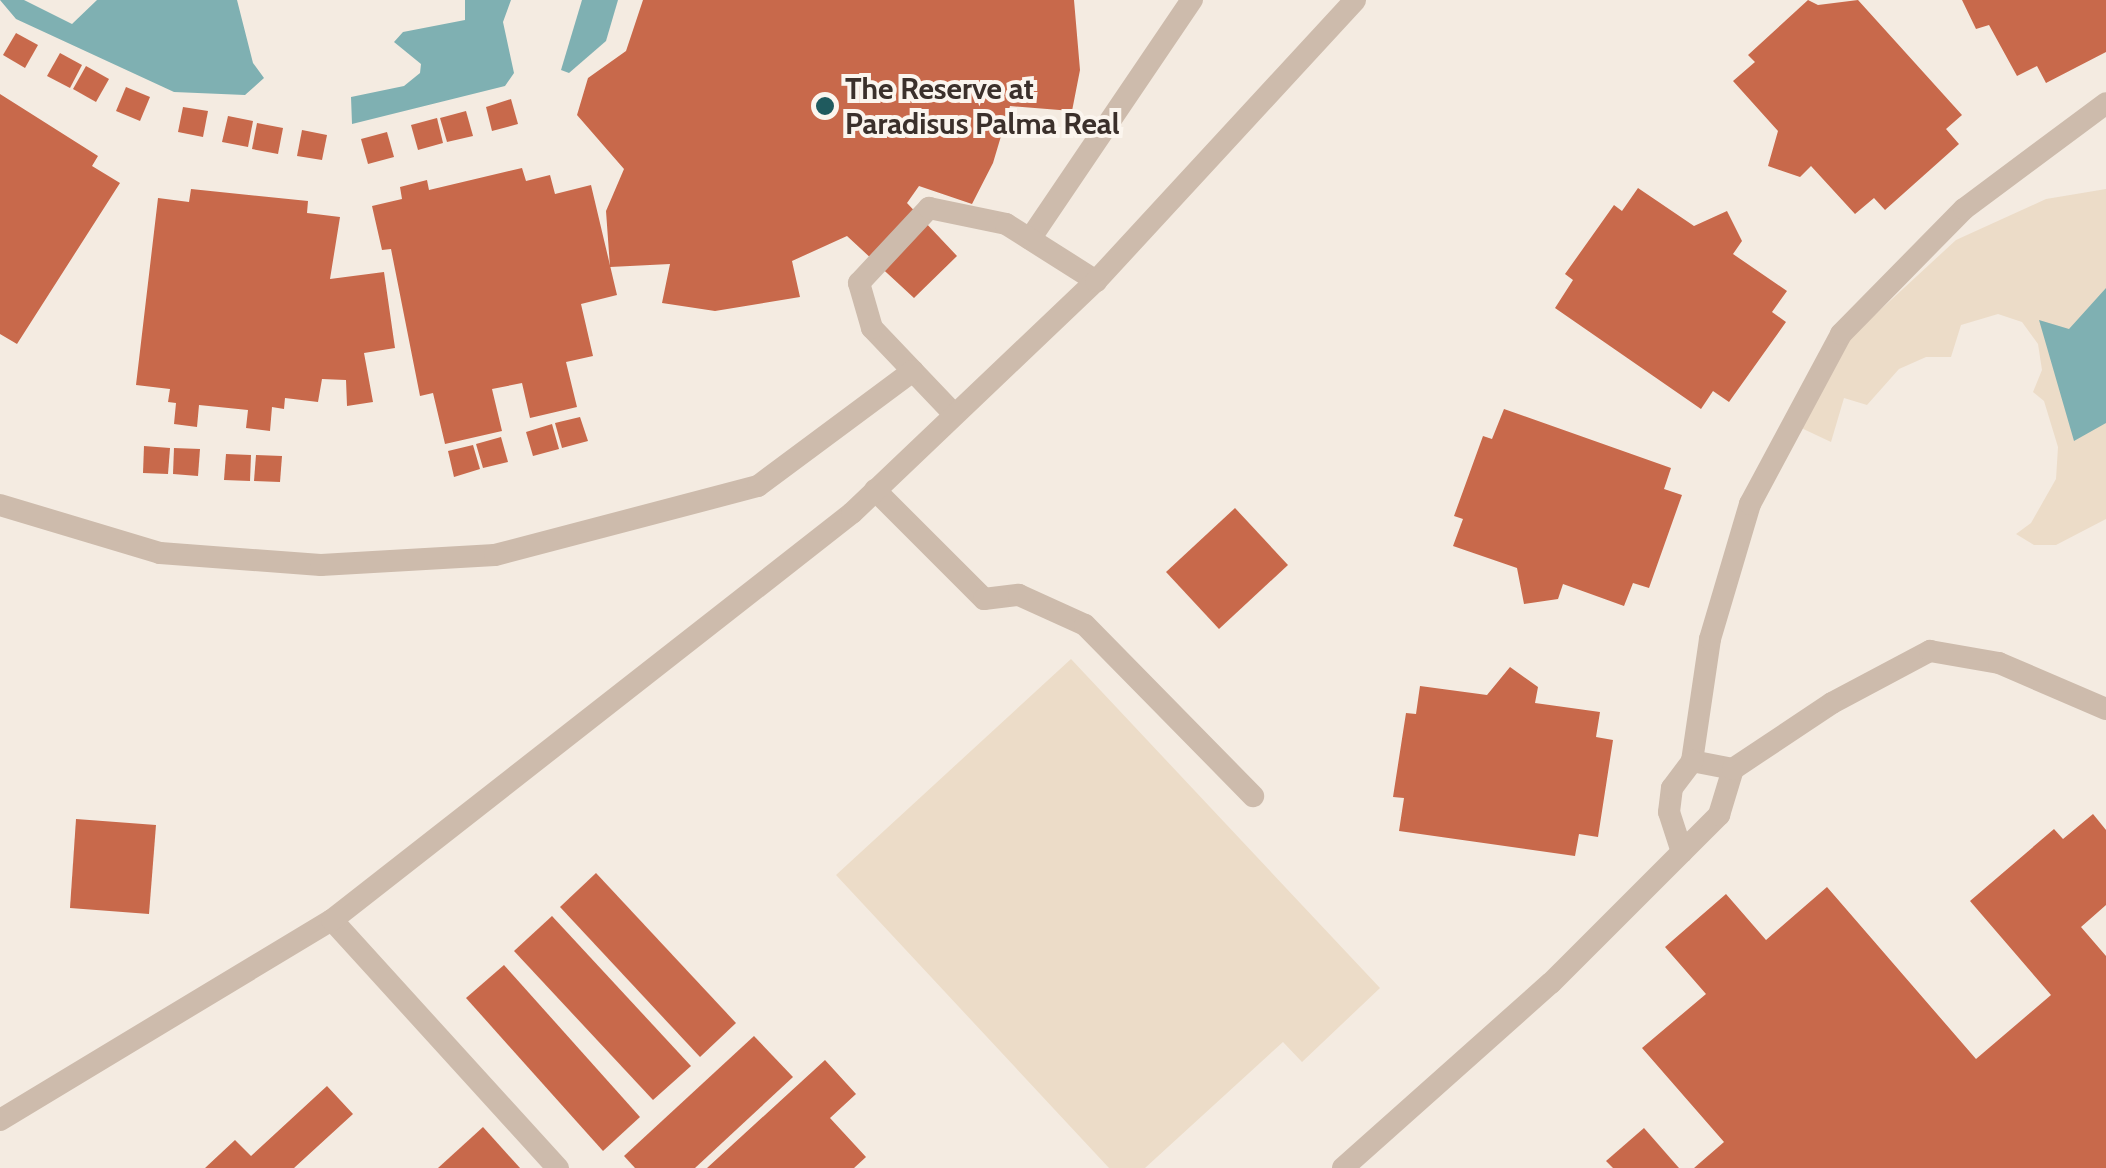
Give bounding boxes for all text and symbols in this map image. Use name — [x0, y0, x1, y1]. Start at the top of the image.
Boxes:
place label: The Reserve at Paradisus Palma Real — [845, 71, 1120, 142]
marker: The Reserve at Paradisus Palma Real — [814, 95, 836, 117]

